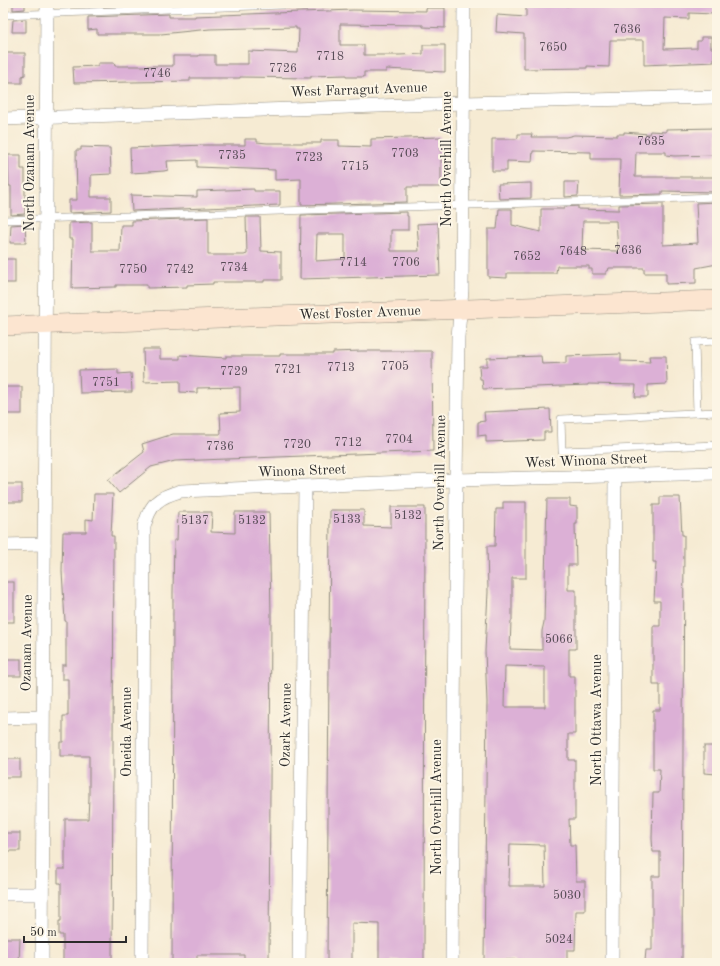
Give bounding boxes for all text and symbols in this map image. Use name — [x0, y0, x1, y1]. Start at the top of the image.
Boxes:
house number: 7636 — [613, 24, 641, 36]
house number: 7650 — [539, 41, 567, 54]
house number: 7718 — [316, 51, 344, 63]
house number: 7726 — [269, 63, 297, 75]
house number: 7746 — [143, 68, 171, 80]
street label: West Farragut Avenue — [290, 81, 428, 99]
street label: North Overhill Avenue — [440, 91, 454, 227]
street label: North Ozanam Avenue — [23, 95, 37, 231]
house number: 7635 — [637, 135, 665, 148]
house number: 7703 — [391, 148, 419, 160]
house number: 7735 — [218, 149, 246, 162]
house number: 7723 — [295, 152, 323, 164]
house number: 7715 — [341, 160, 369, 173]
house number: 7636 — [614, 245, 642, 257]
house number: 7648 — [559, 246, 587, 258]
house number: 7652 — [513, 250, 541, 263]
house number: 7714 — [339, 257, 367, 269]
house number: 7706 — [392, 257, 420, 269]
house number: 7734 — [220, 262, 248, 274]
house number: 7750 — [119, 263, 147, 276]
house number: 7742 — [166, 264, 194, 276]
street label: West Foster Avenue — [299, 304, 421, 322]
house number: 7705 — [381, 360, 409, 373]
house number: 7713 — [327, 362, 355, 374]
house number: 7721 — [274, 364, 302, 376]
house number: 7729 — [220, 366, 248, 378]
house number: 7751 — [92, 376, 120, 389]
street label: North Overhill Avenue — [432, 415, 448, 551]
house number: 7704 — [385, 434, 413, 446]
house number: 7712 — [334, 437, 362, 449]
house number: 7720 — [283, 439, 311, 451]
house number: 7736 — [206, 441, 234, 453]
street label: West Winona Street — [524, 452, 648, 470]
street label: Winona Street — [258, 462, 346, 480]
house number: 5132 — [394, 509, 422, 522]
house number: 5133 — [333, 513, 361, 526]
house number: 5137 — [181, 514, 209, 527]
house number: 5132 — [238, 514, 266, 527]
street label: Ozanam Avenue — [19, 594, 35, 692]
house number: 5066 — [545, 633, 573, 646]
street label: North Ottawa Avenue — [590, 654, 604, 786]
street label: Ozark Avenue — [278, 683, 294, 767]
street label: Oneida Avenue — [120, 687, 134, 777]
street label: North Overhill Avenue — [430, 739, 444, 875]
house number: 5030 — [553, 889, 581, 902]
scale bar — [24, 918, 126, 944]
text: 50 m — [30, 926, 57, 939]
house number: 5024 — [545, 933, 573, 946]

